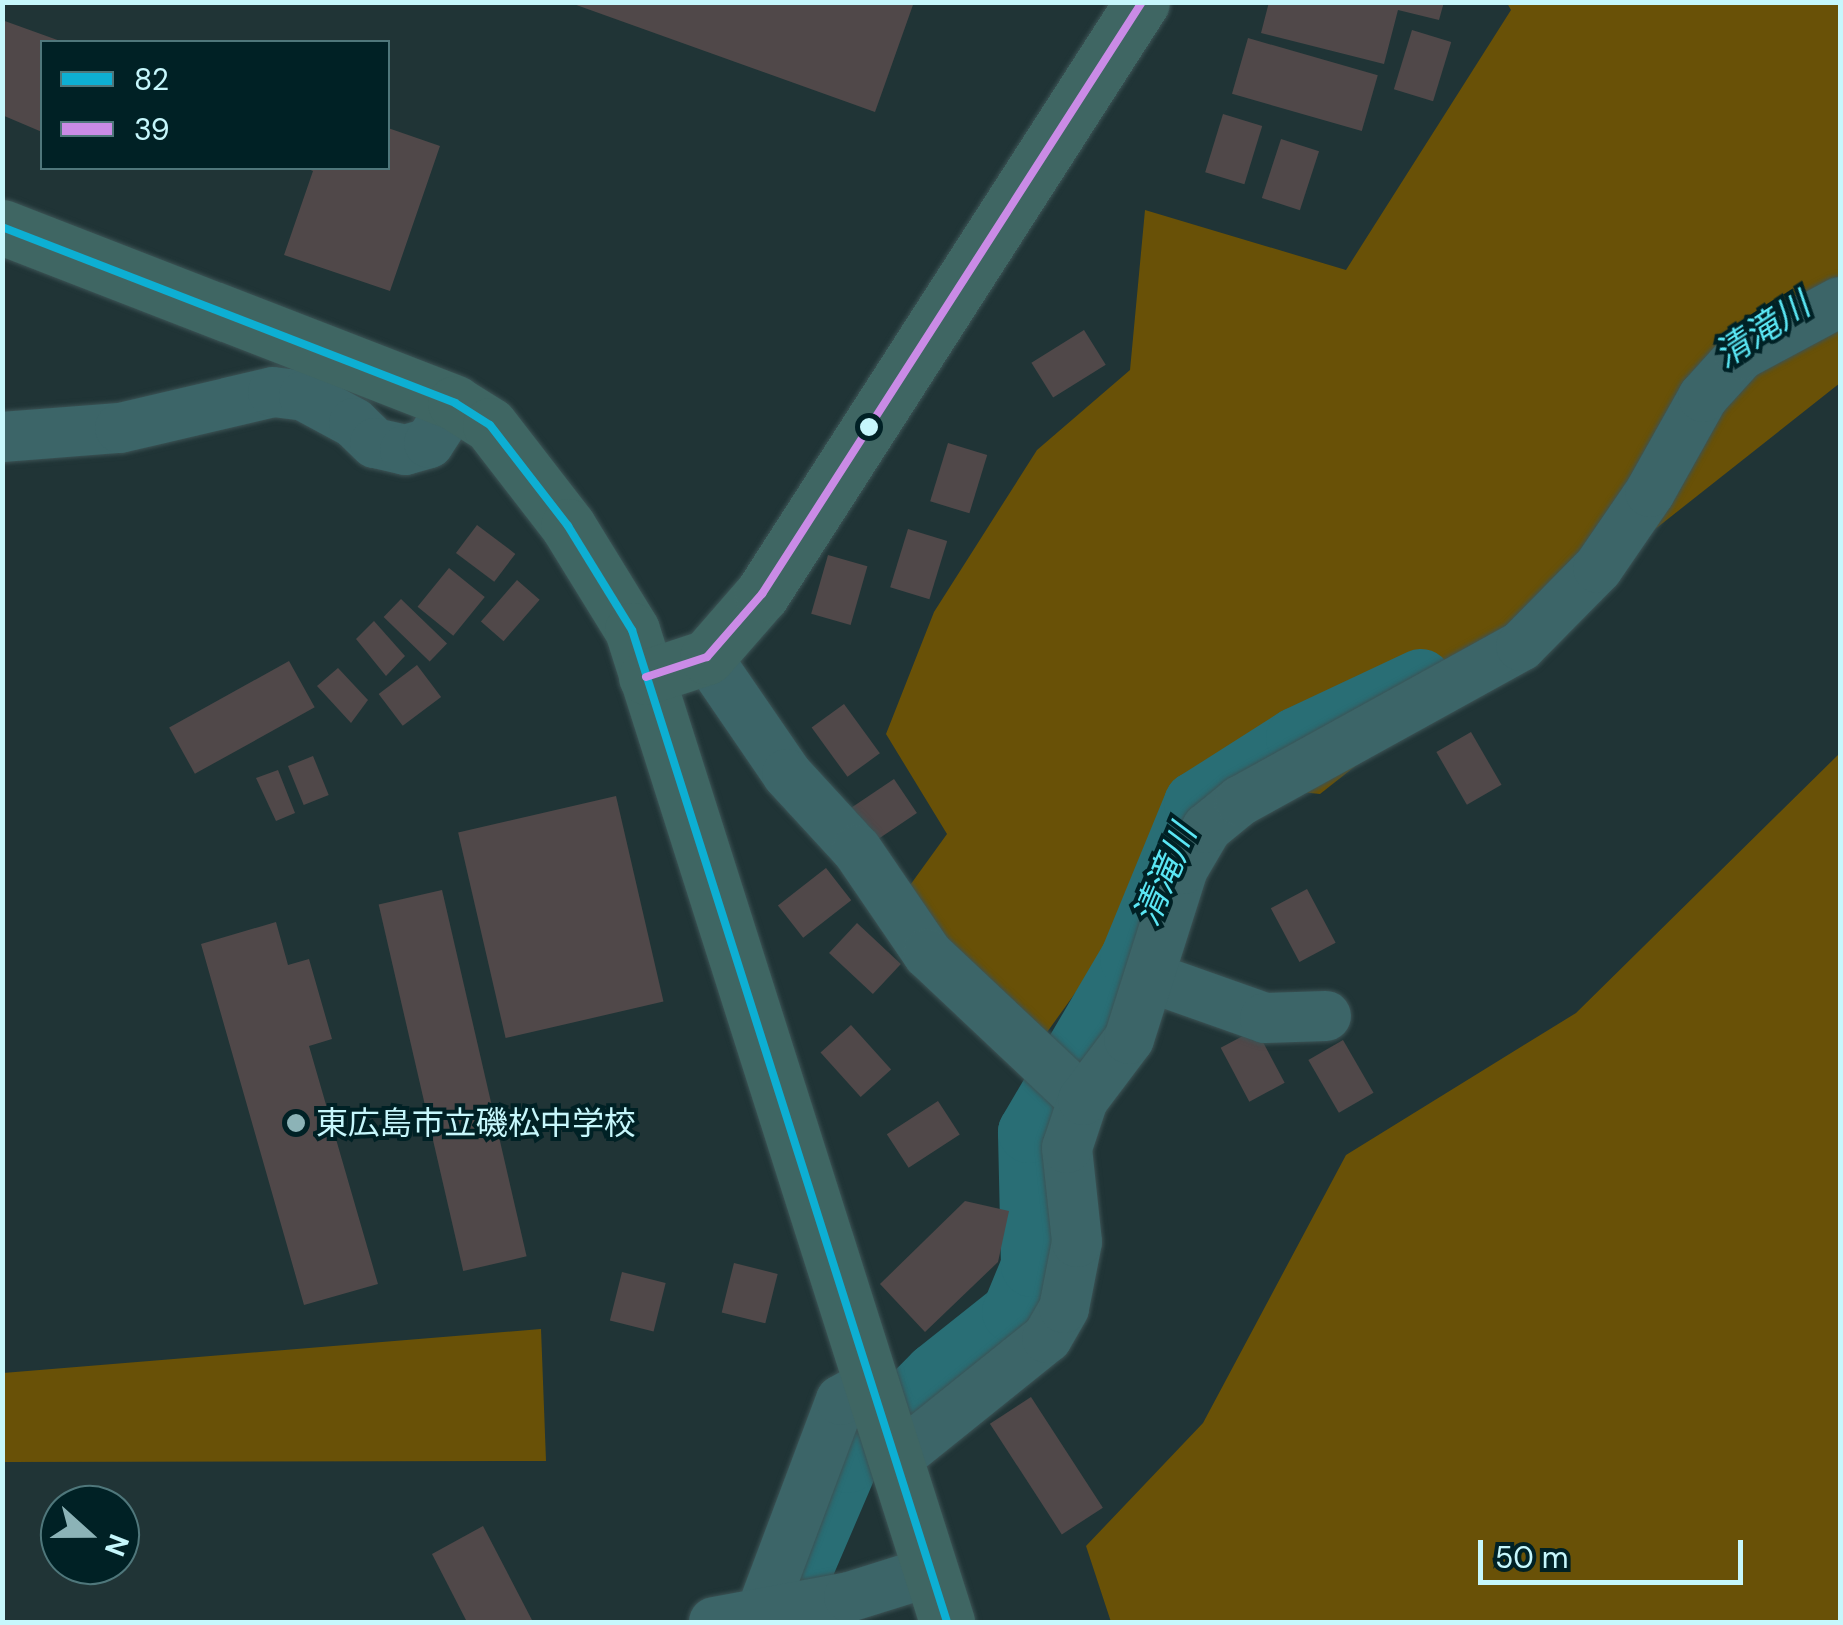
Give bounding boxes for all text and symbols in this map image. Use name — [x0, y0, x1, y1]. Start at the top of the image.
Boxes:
legend — [40, 40, 390, 170]
text: 82 — [134, 60, 169, 99]
text: 39 — [134, 110, 170, 149]
water label: 清滝川 — [1707, 284, 1817, 376]
unlabelled marker — [859, 417, 879, 437]
water label: 清滝川 — [1125, 818, 1205, 932]
place label: 東広島市立磯松中学校 — [316, 1104, 636, 1142]
marker: 東広島市立磯松中学校 — [285, 1112, 307, 1134]
north arrow — [40, 1485, 140, 1585]
scale bar — [1483, 1520, 1748, 1582]
text: N — [96, 1529, 138, 1561]
text: 50 m — [1495, 1538, 1569, 1577]

